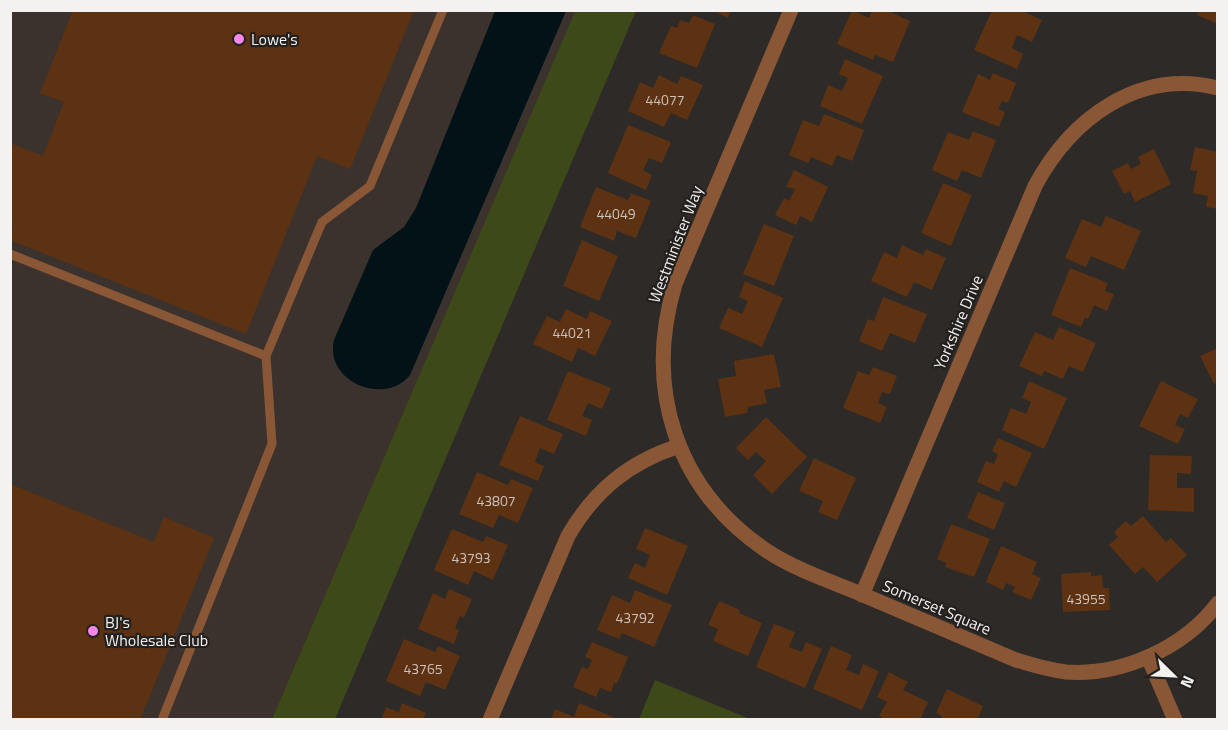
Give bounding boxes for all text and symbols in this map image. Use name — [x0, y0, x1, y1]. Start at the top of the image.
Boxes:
place label: Lowe's — [251, 27, 298, 51]
marker: Lowe's — [232, 32, 246, 46]
house number: 44077 — [645, 89, 685, 110]
street label: Westminister Way — [642, 182, 708, 306]
house number: 44049 — [596, 203, 636, 224]
street label: Yorkshire Drive — [927, 271, 989, 373]
house number: 44021 — [552, 322, 592, 343]
house number: 43807 — [476, 490, 516, 511]
house number: 43793 — [451, 547, 491, 568]
street label: Somerset Square — [879, 573, 995, 641]
house number: 43955 — [1066, 588, 1106, 609]
house number: 43792 — [615, 607, 655, 628]
place label: BJ's Wholesale Club — [105, 610, 208, 652]
marker: BJ's Wholesale Club — [86, 624, 100, 638]
north arrow — [1144, 646, 1204, 706]
house number: 43765 — [403, 658, 443, 679]
text: N — [1174, 672, 1201, 692]

